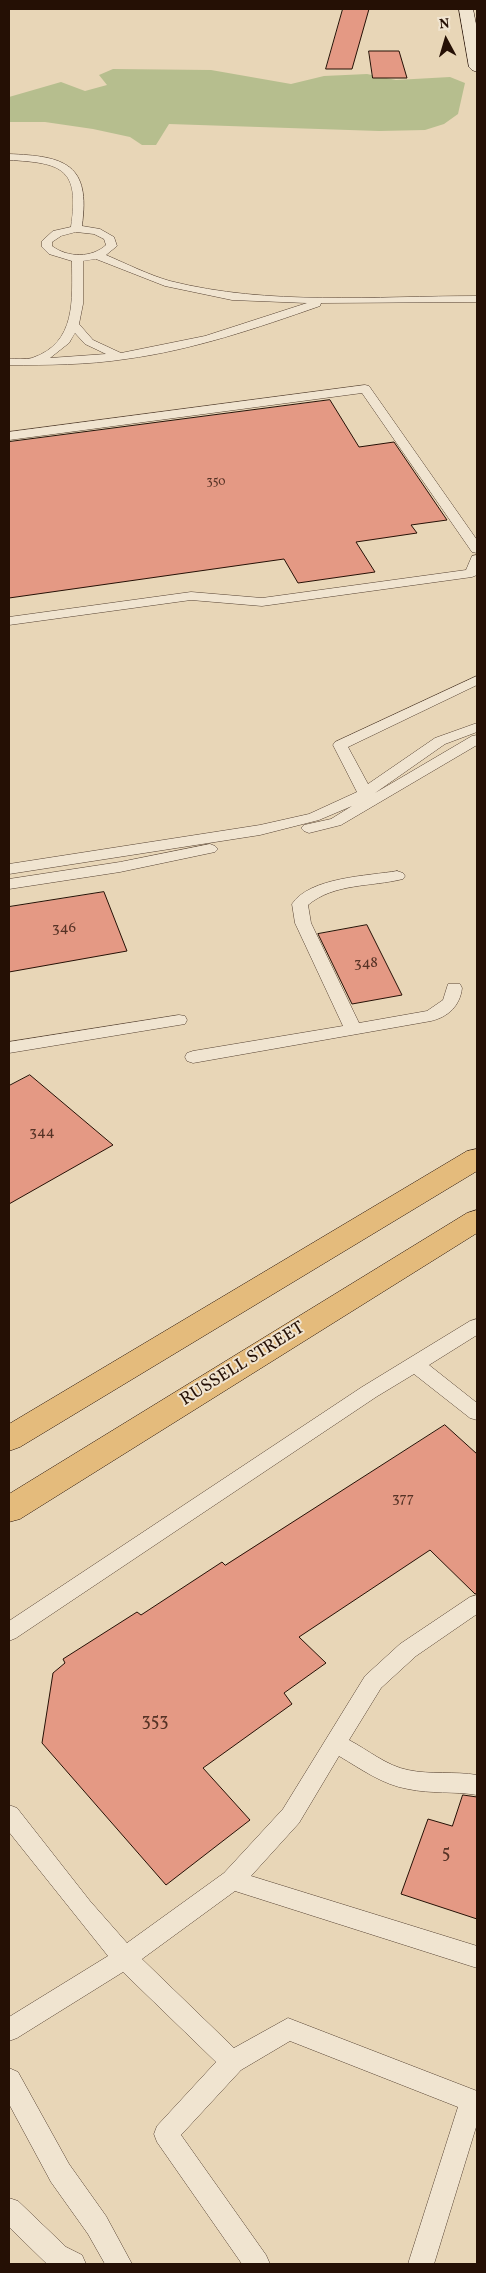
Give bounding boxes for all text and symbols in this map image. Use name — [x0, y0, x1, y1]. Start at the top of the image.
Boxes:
north arrow — [421, 15, 471, 65]
text: N — [438, 15, 450, 35]
house number: 350 — [207, 476, 225, 490]
house number: 346 — [52, 920, 76, 938]
house number: 348 — [354, 955, 378, 973]
house number: 344 — [29, 1124, 55, 1142]
street label: RUSSELL STREET — [177, 1318, 309, 1412]
house number: 377 — [392, 1490, 414, 1508]
house number: 353 — [141, 1712, 169, 1734]
house number: 5 — [442, 1844, 450, 1866]

